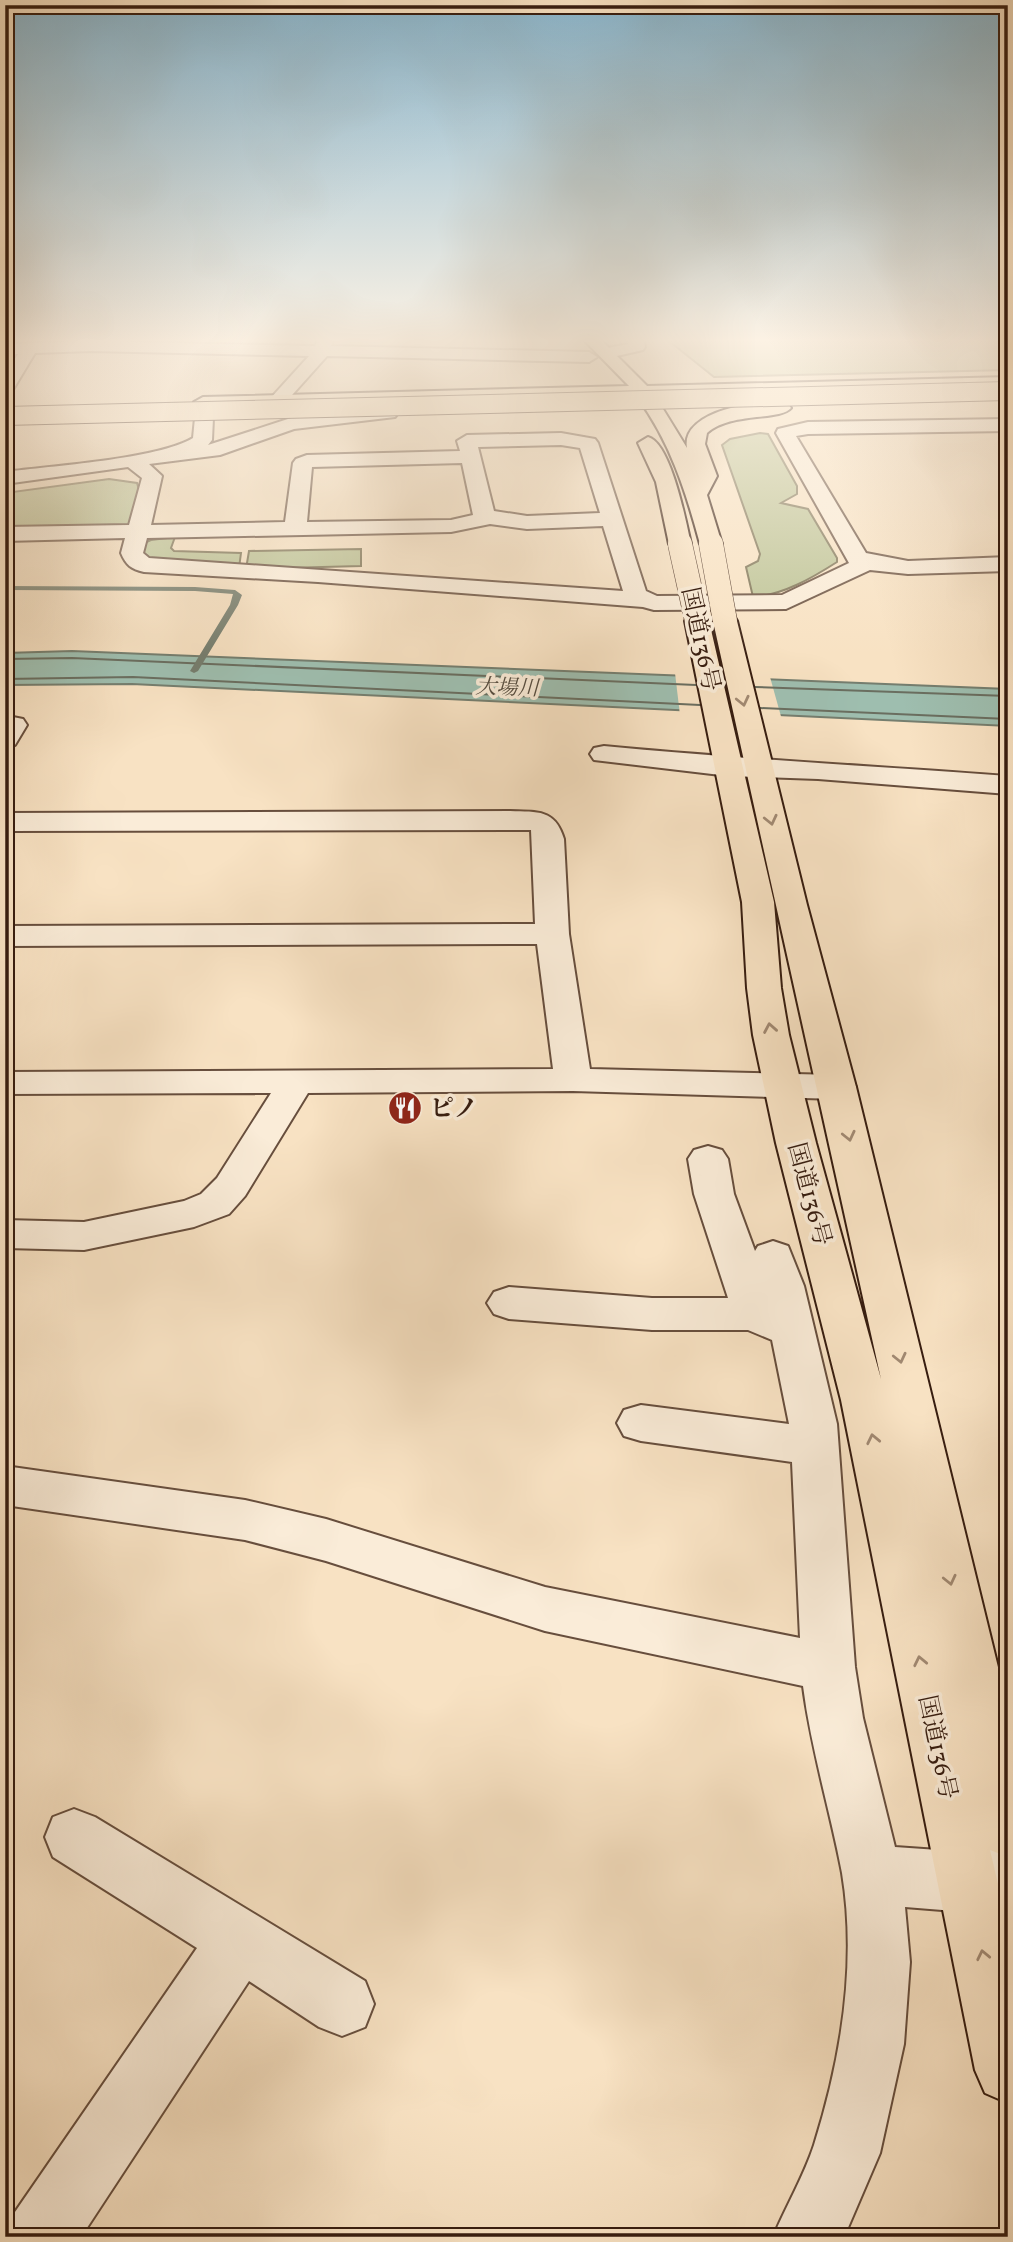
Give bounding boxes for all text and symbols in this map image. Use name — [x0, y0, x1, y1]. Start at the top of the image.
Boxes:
street label: 国道136号 — [671, 584, 727, 695]
water label: 大場川 — [475, 673, 541, 704]
one-way arrow — [735, 695, 749, 707]
one-way arrow — [763, 814, 777, 826]
one-way arrow — [763, 1022, 778, 1034]
restaurant icon: ピノ — [386, 1089, 424, 1127]
place label: ピノ — [430, 1093, 478, 1127]
one-way arrow — [840, 1130, 855, 1142]
street label: 国道136号 — [778, 1139, 838, 1250]
one-way arrow — [891, 1352, 906, 1364]
one-way arrow — [866, 1433, 881, 1445]
one-way arrow — [942, 1574, 957, 1586]
one-way arrow — [913, 1655, 928, 1667]
street label: 国道136号 — [908, 1692, 964, 1803]
one-way arrow — [976, 1949, 991, 1961]

